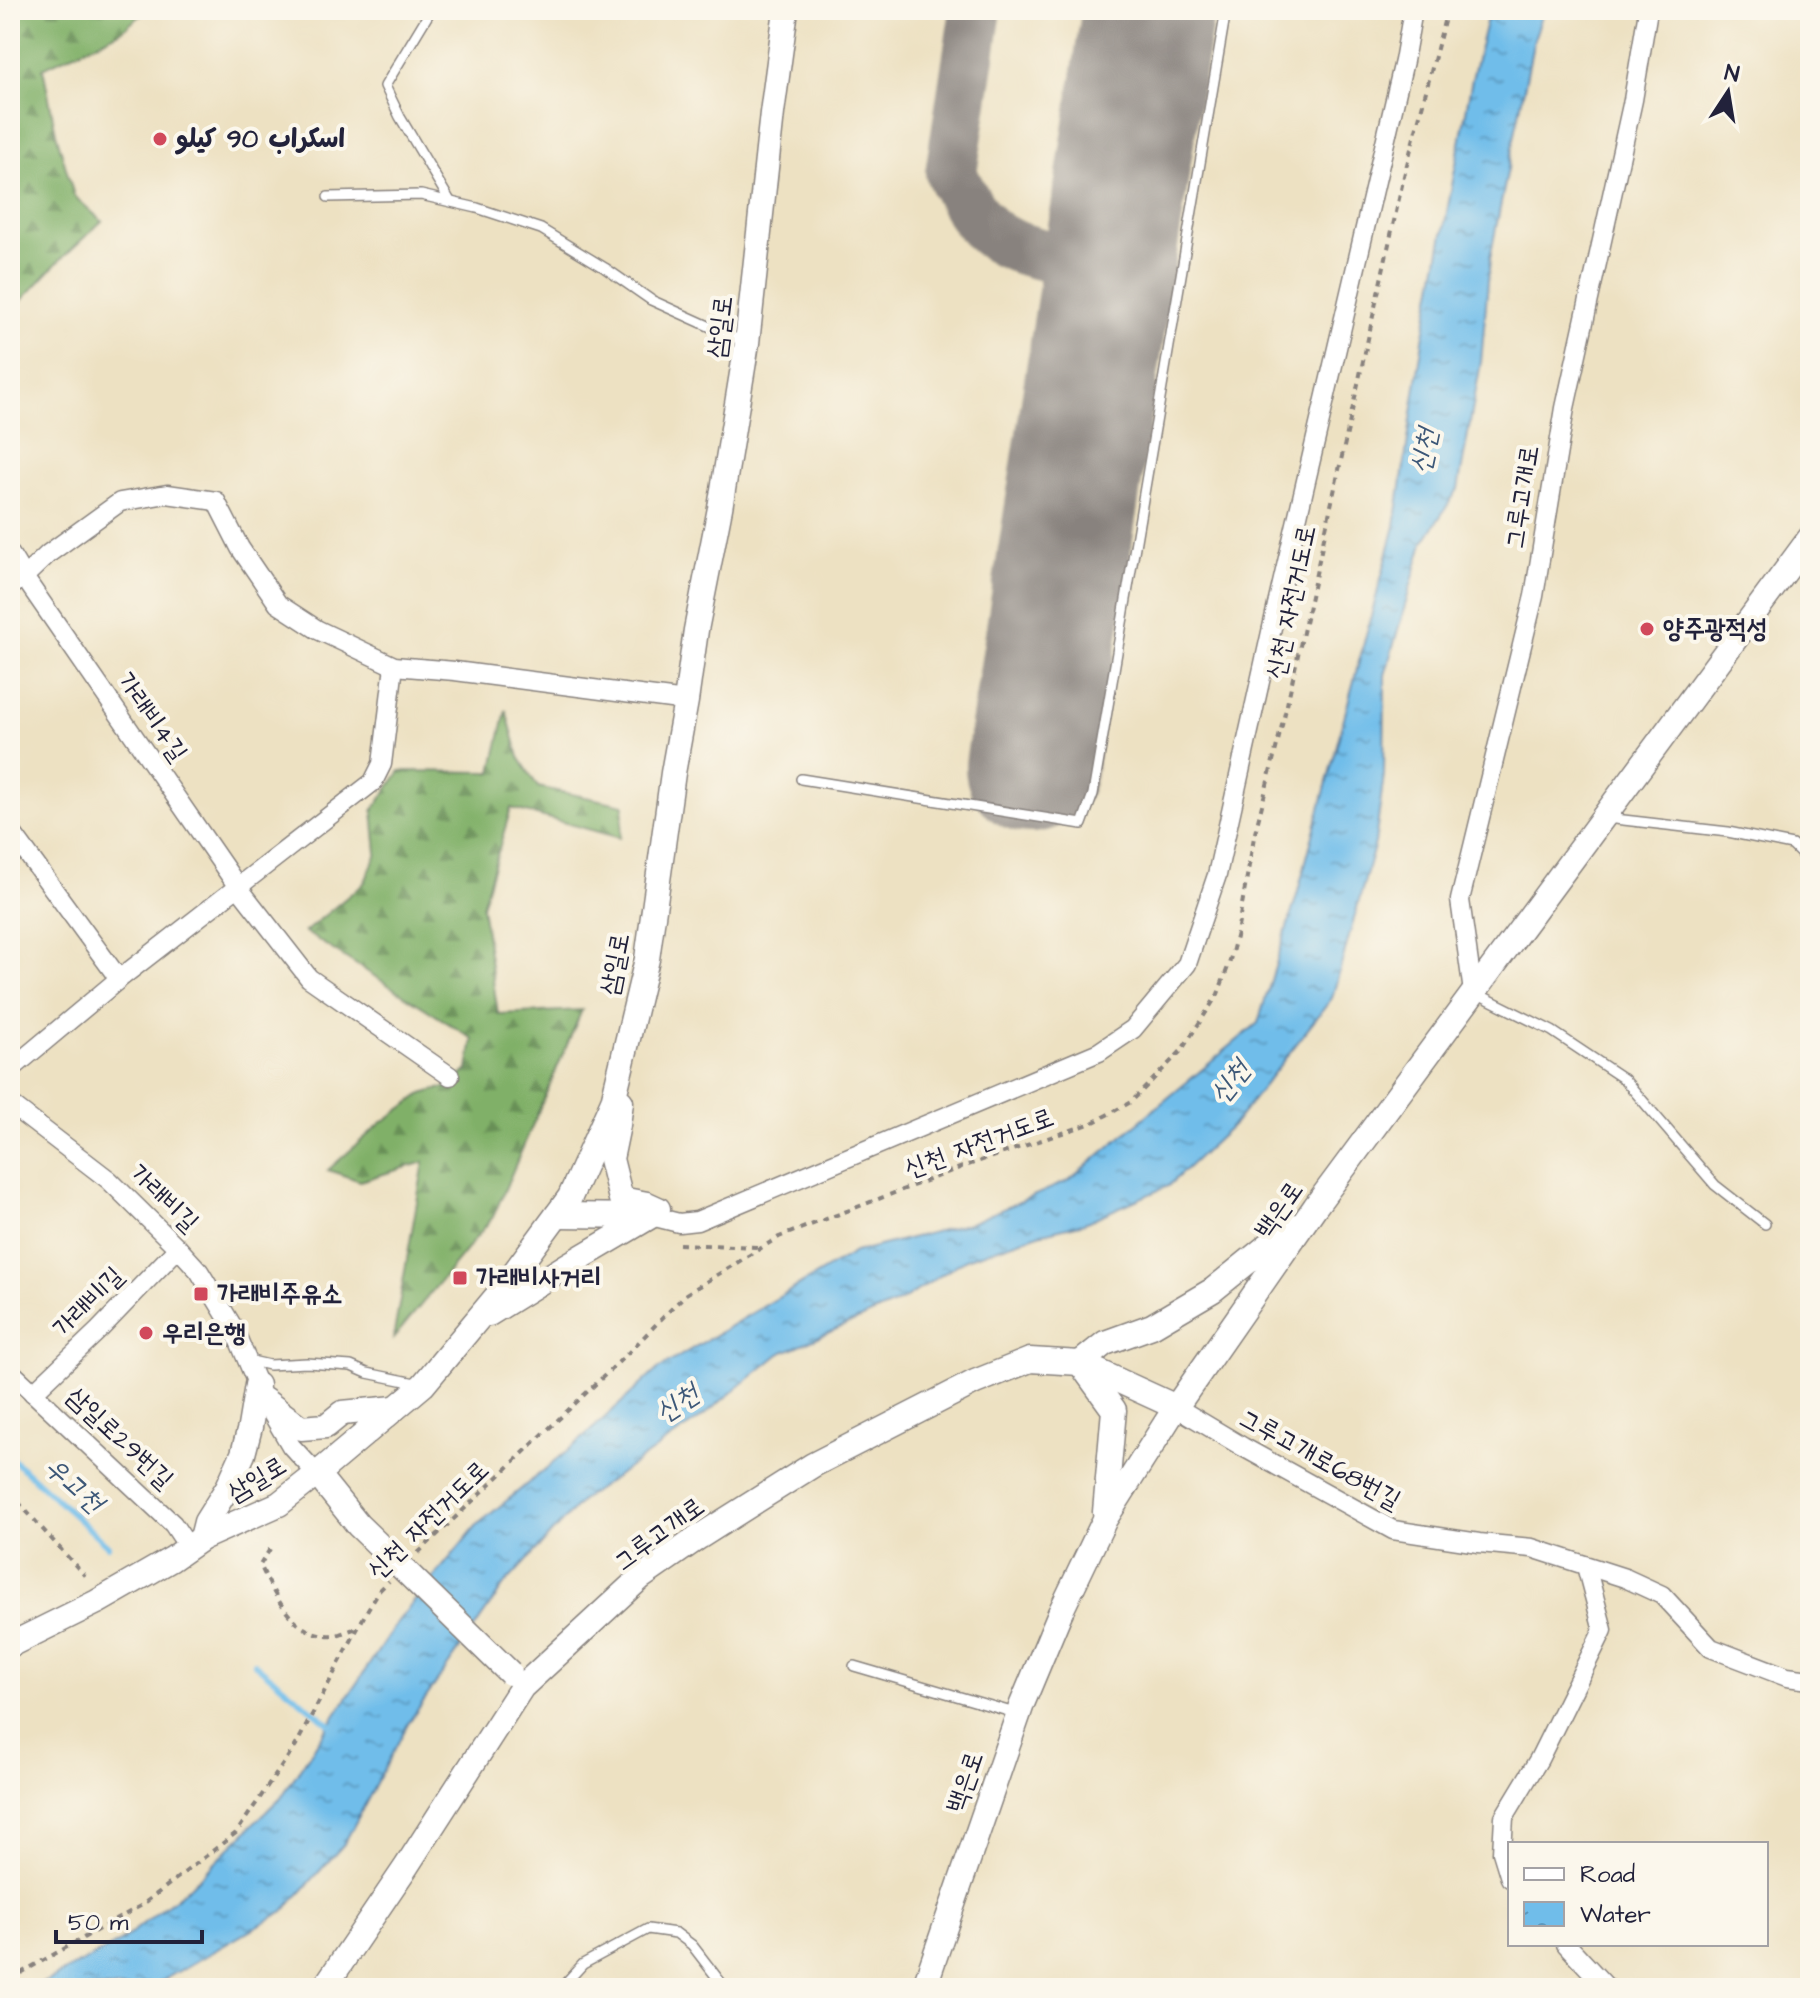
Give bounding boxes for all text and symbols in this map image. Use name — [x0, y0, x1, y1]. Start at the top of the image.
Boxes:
north arrow — [1688, 52, 1768, 132]
text: N — [1722, 57, 1742, 91]
place label: اسكراب 90 كيلو — [174, 121, 345, 157]
marker: اسكراب 90 كيلو — [151, 130, 169, 148]
street label: 삼일로 — [698, 294, 742, 360]
water label: 신천 — [1400, 422, 1448, 477]
street label: 그루고개로 — [1496, 443, 1548, 551]
street label: 신천 자전거도로 — [1257, 522, 1325, 682]
place label: 양주광적성 — [1663, 611, 1768, 647]
marker: 양주광적성 — [1638, 620, 1656, 638]
street label: 가래비4길 — [108, 665, 196, 769]
street label: 삼일로 — [591, 930, 639, 998]
water label: 신천 — [1201, 1050, 1261, 1112]
street label: 신천 자전거도로 — [899, 1099, 1059, 1187]
street label: 가래비길 — [121, 1156, 207, 1240]
street label: 백은로 — [1246, 1174, 1312, 1246]
street label: 가래비1길 — [45, 1258, 132, 1345]
place label: 가래비사거리 — [476, 1260, 602, 1296]
marker: 가래비사거리 — [451, 1269, 469, 1287]
place label: 가래비주유소 — [217, 1276, 343, 1312]
marker: 가래비주유소 — [192, 1285, 210, 1303]
place label: 우리은행 — [162, 1315, 246, 1351]
marker: 우리은행 — [137, 1324, 155, 1342]
water label: 신천 — [647, 1373, 709, 1432]
street label: 삼일로29번길 — [59, 1379, 181, 1497]
street label: 그루고개로68번길 — [1233, 1400, 1407, 1518]
street label: 삼일로 — [221, 1447, 293, 1511]
water label: 우고천 — [36, 1448, 114, 1524]
street label: 신천 자전거도로 — [359, 1453, 497, 1587]
street label: 그루고개로 — [606, 1489, 712, 1579]
street label: 백은로 — [938, 1746, 992, 1818]
legend — [1508, 1842, 1768, 1946]
text: Road — [1580, 1858, 1635, 1892]
scale bar — [56, 1894, 202, 1944]
text: Water — [1580, 1898, 1651, 1932]
text: 50 m — [68, 1906, 129, 1940]

